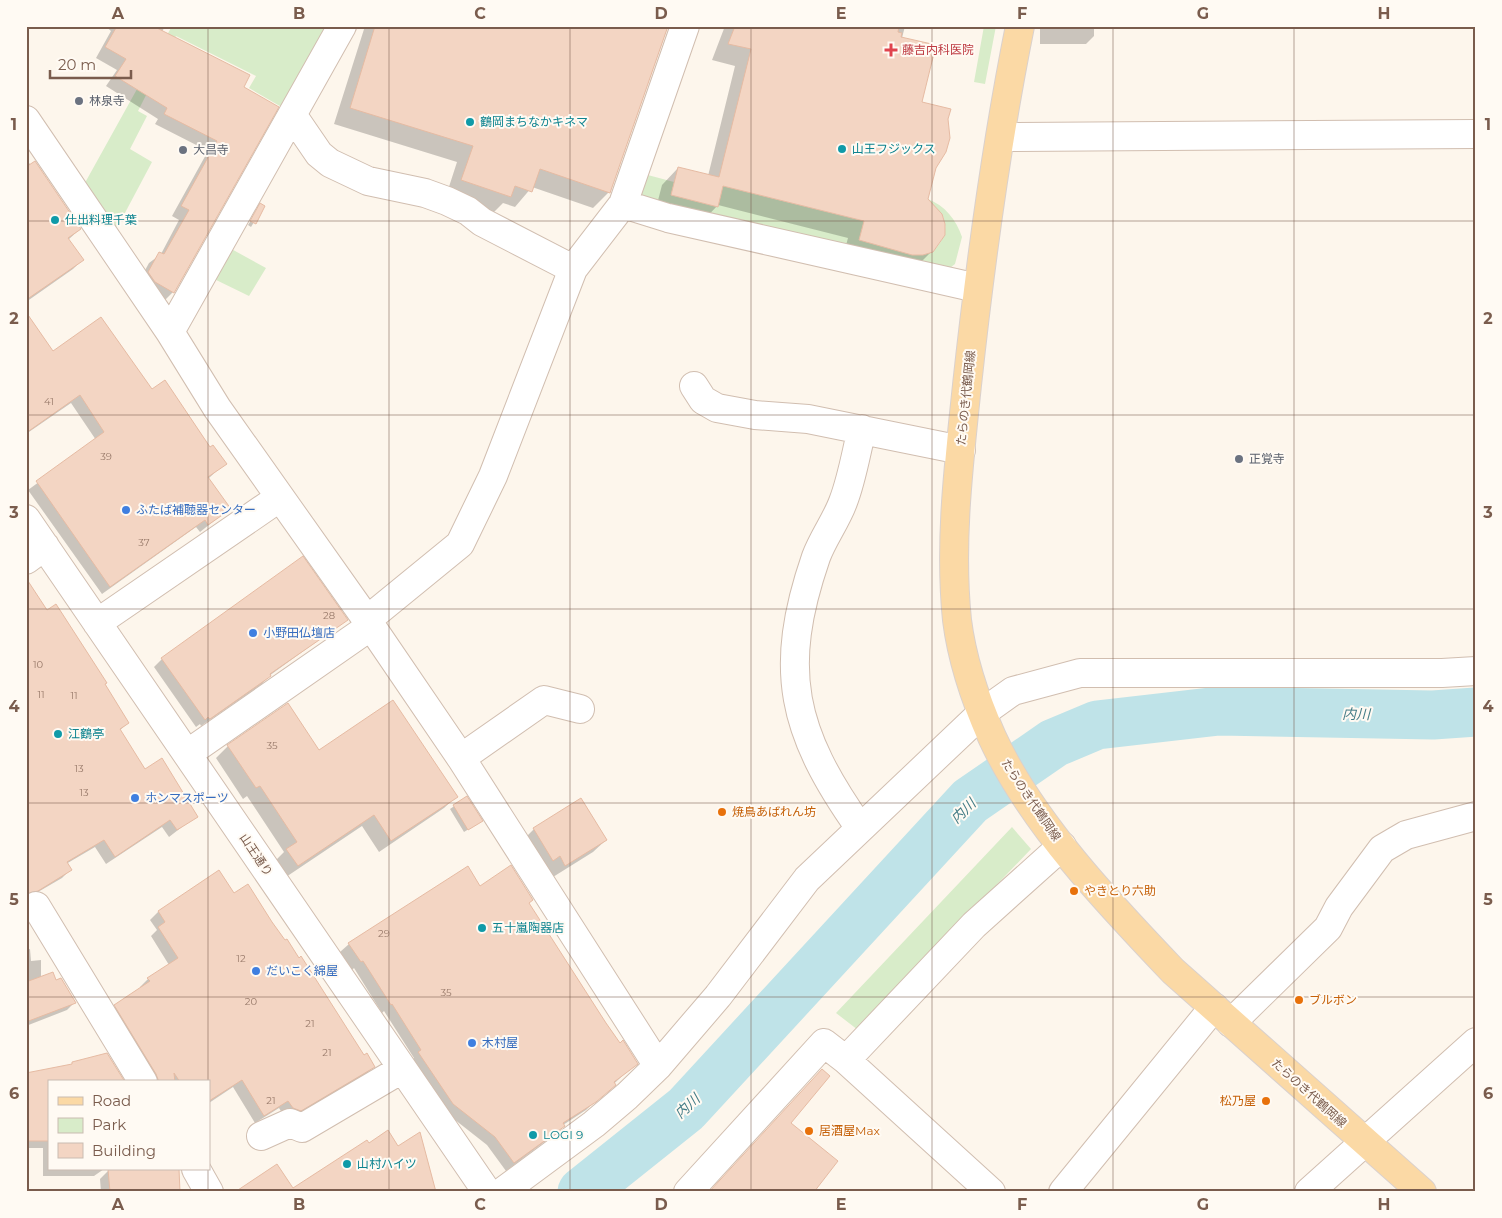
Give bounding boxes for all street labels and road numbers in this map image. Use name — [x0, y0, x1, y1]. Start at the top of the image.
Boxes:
street label: たらのき代鶴岡線 — [953, 350, 978, 446]
street label: たらのき代鶴岡線 — [998, 756, 1064, 844]
street label: 山王通り — [237, 831, 276, 879]
street label: たらのき代鶴岡線 — [1269, 1055, 1350, 1130]

